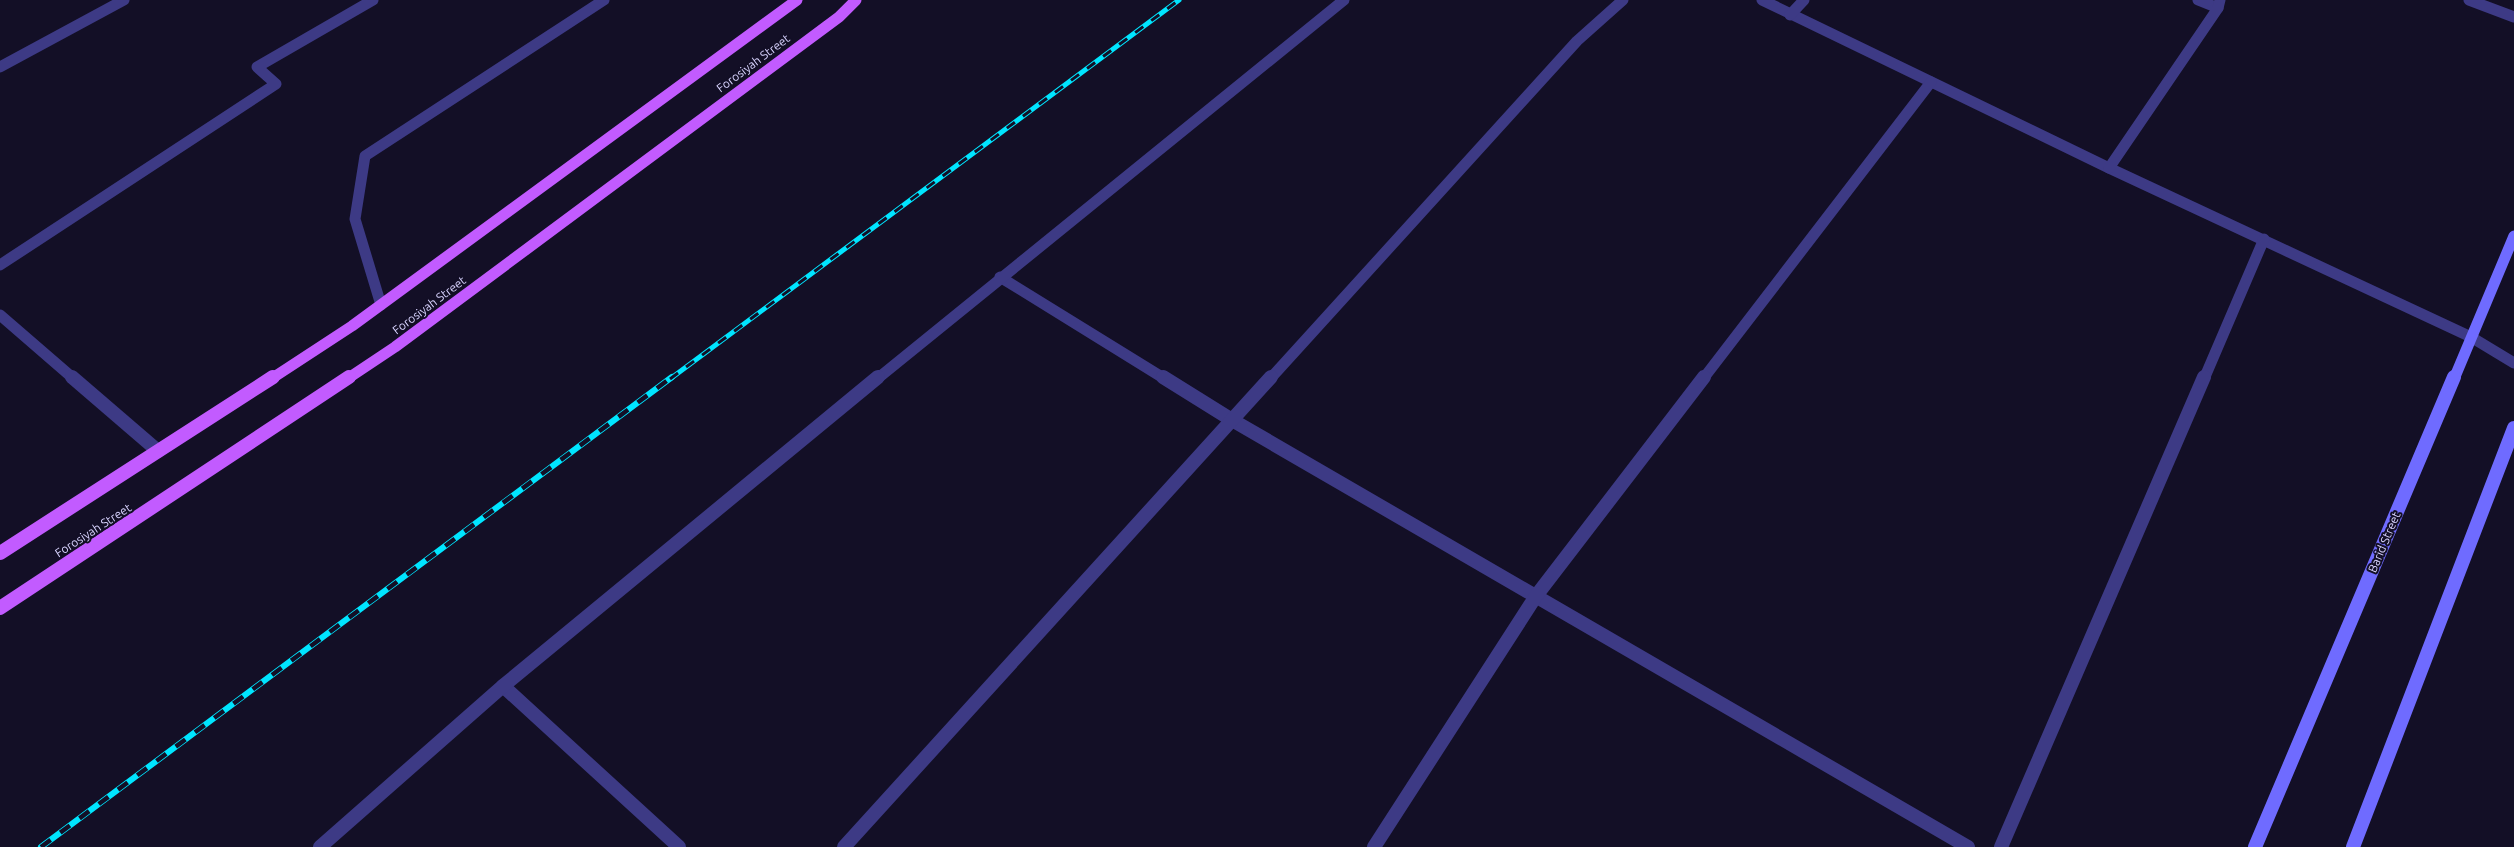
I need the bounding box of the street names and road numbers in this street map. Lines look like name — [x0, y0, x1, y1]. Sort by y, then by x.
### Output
street label: Forosiyah Street — [714, 31, 792, 95]
street label: Forosiyah Street — [390, 273, 468, 337]
street label: Forosiyah Street — [53, 500, 134, 559]
street label: Barid Street — [2365, 510, 2403, 574]

